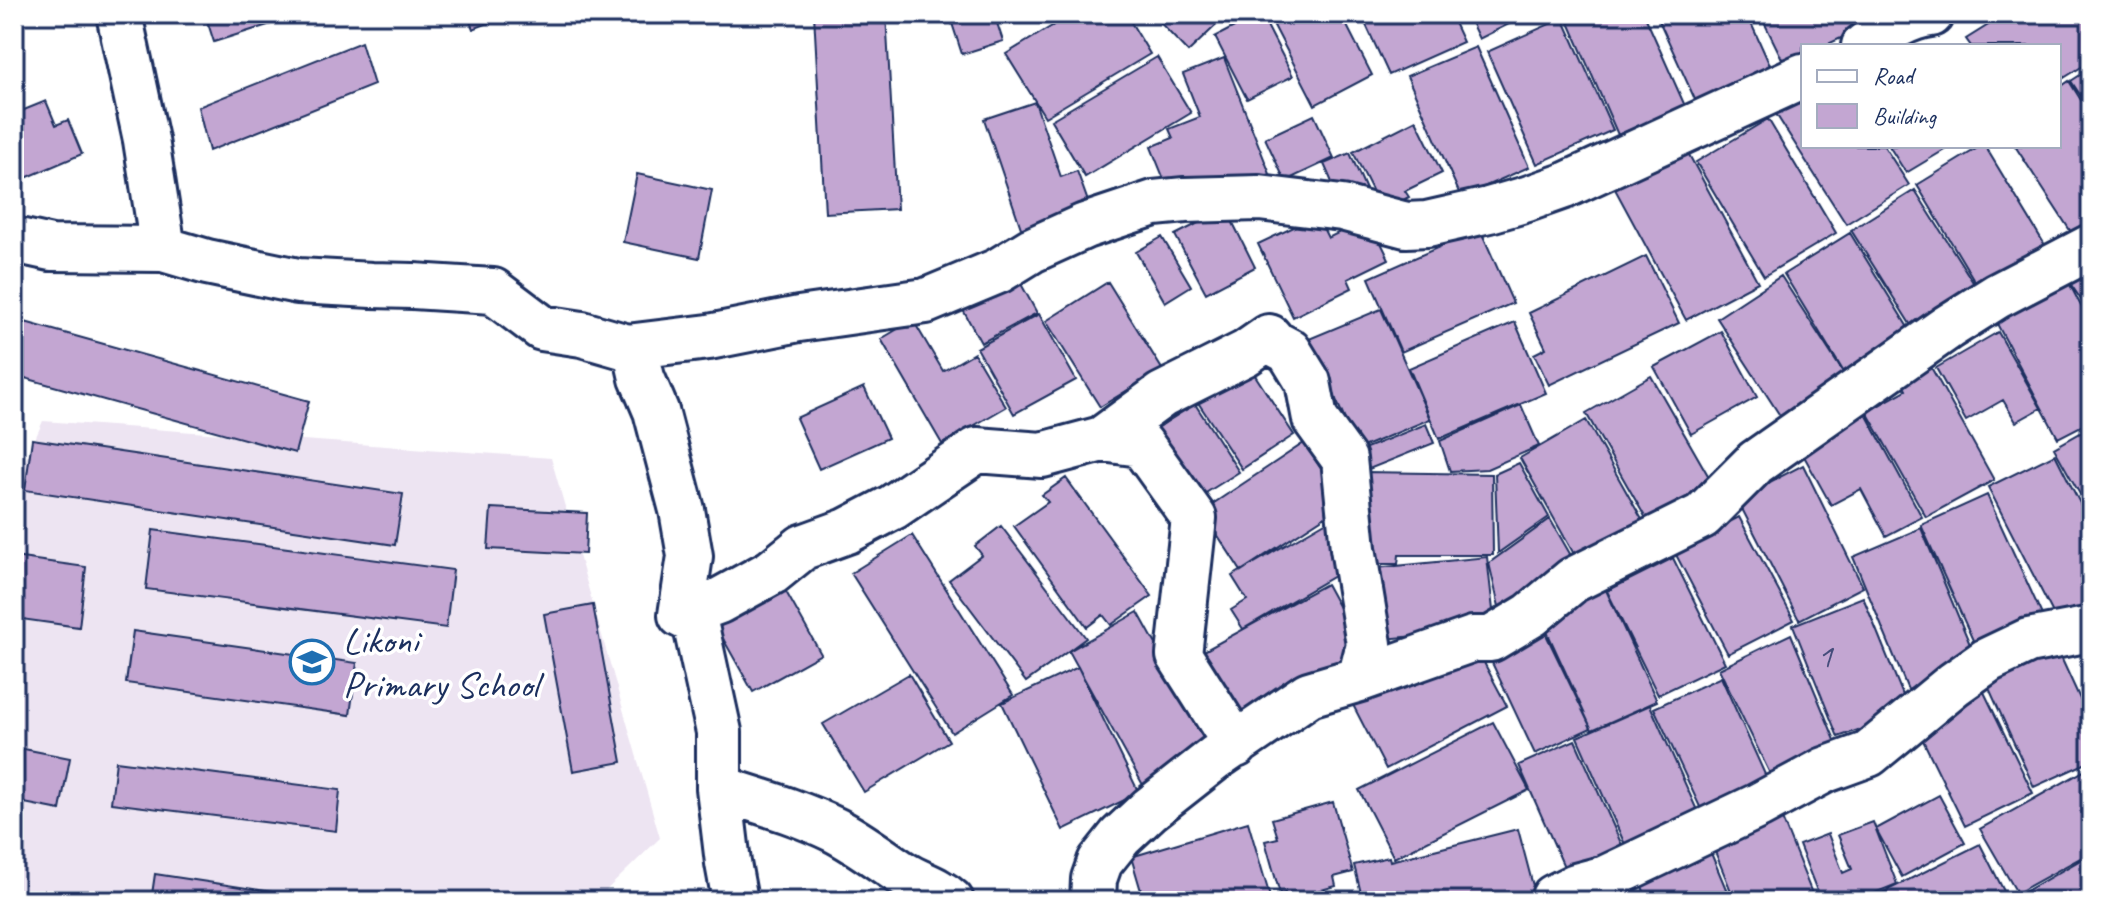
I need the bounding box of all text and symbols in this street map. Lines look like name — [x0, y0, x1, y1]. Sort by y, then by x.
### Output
legend — [1801, 44, 2061, 148]
text: Road — [1873, 61, 1917, 91]
text: Building — [1873, 101, 1938, 131]
place label: Likoni Primary School — [343, 617, 545, 708]
house number: 1 — [1817, 634, 1834, 677]
school or university icon: Likoni Primary School — [288, 638, 336, 686]

